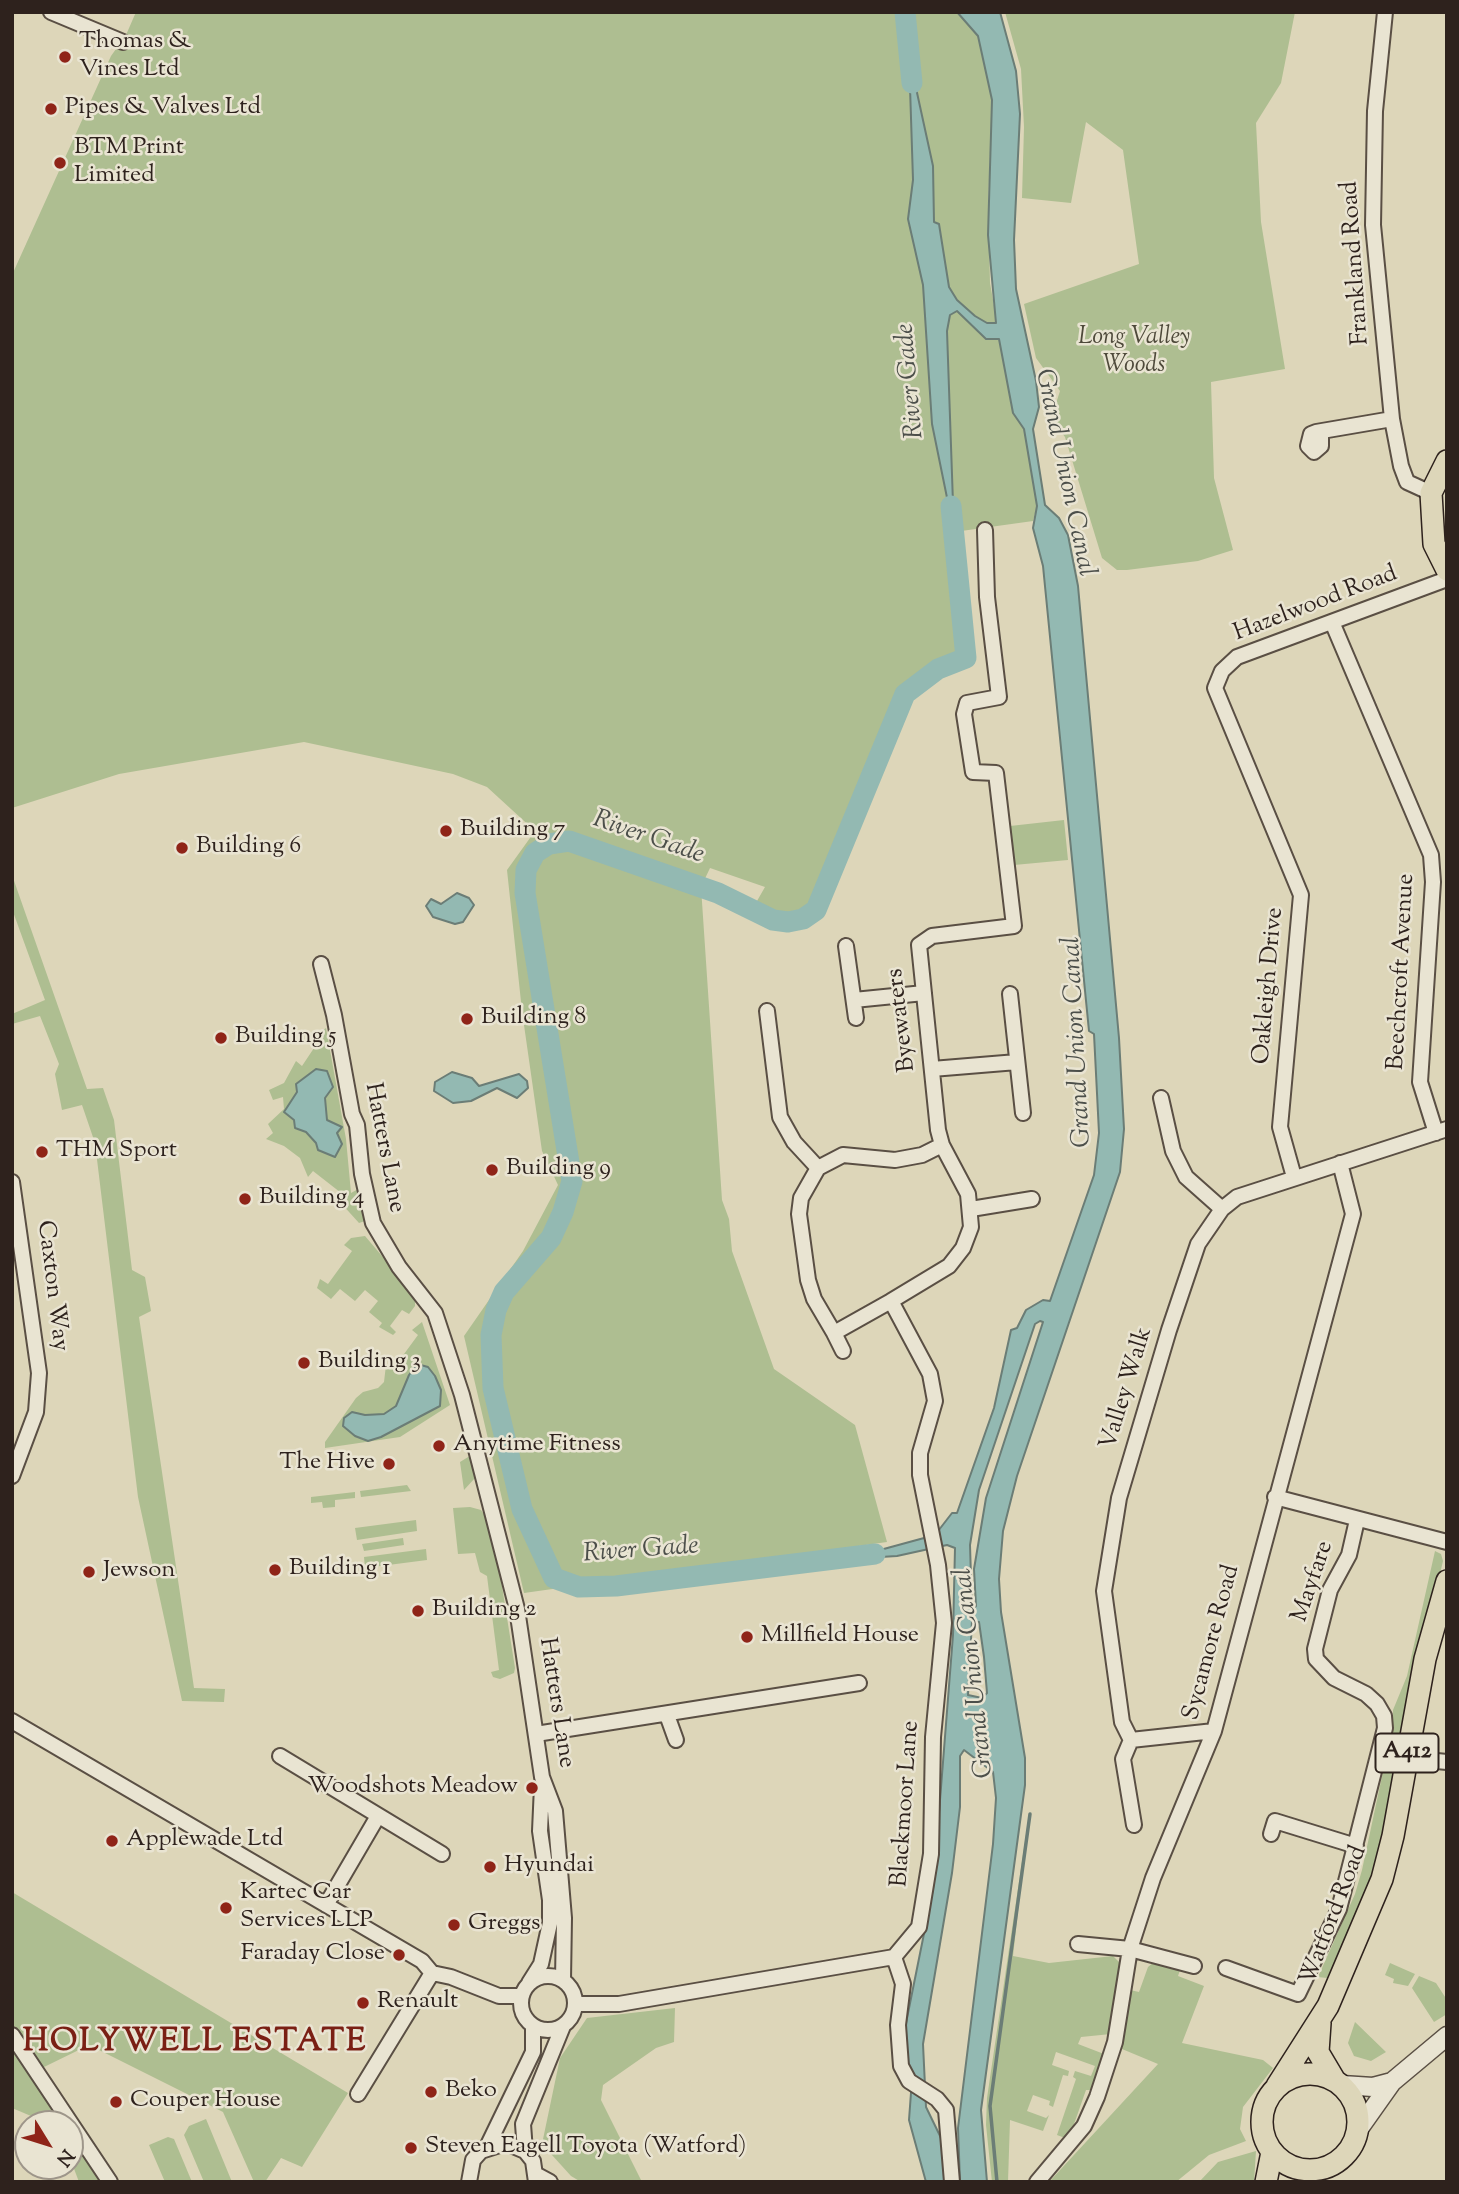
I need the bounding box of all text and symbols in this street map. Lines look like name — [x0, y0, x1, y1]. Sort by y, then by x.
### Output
place label: Thomas & Vines Ltd — [79, 29, 191, 85]
marker: Thomas & Vines Ltd — [57, 49, 73, 65]
place label: Pipes & Valves Ltd — [65, 95, 261, 123]
marker: Pipes & Valves Ltd — [43, 101, 59, 117]
place label: BTM Print Limited — [74, 135, 184, 191]
marker: BTM Print Limited — [52, 155, 68, 171]
street label: Frankland Road — [1337, 180, 1377, 346]
water label: River Gade — [891, 322, 933, 440]
park label: Long Valley Woods — [1078, 325, 1190, 381]
water label: Grand Union Canal — [1026, 366, 1100, 580]
street label: Hazelwood Road — [1230, 561, 1402, 649]
water label: River Gade — [588, 805, 708, 873]
place label: Building 7 — [460, 817, 565, 845]
marker: Building 7 — [438, 823, 454, 839]
place label: Building 6 — [196, 834, 301, 862]
marker: Building 6 — [174, 840, 190, 856]
street label: Beechcroft Avenue — [1383, 873, 1423, 1071]
street label: Oakleigh Drive — [1249, 906, 1291, 1066]
water label: Grand Union Canal — [1058, 936, 1100, 1148]
street label: Byewaters — [882, 967, 924, 1073]
place label: Building 8 — [481, 1005, 586, 1033]
marker: Building 8 — [459, 1011, 475, 1027]
place label: Building 5 — [235, 1024, 337, 1052]
marker: Building 5 — [213, 1030, 229, 1046]
street label: Hatters Lane — [356, 1081, 410, 1215]
place label: THM Sport — [56, 1138, 177, 1166]
marker: THM Sport — [34, 1144, 50, 1160]
place label: Building 9 — [506, 1156, 611, 1184]
marker: Building 9 — [484, 1162, 500, 1178]
place label: Building 4 — [259, 1185, 364, 1213]
marker: Building 4 — [237, 1191, 253, 1207]
street label: Caxton Way — [29, 1219, 73, 1353]
street label: Valley Walk — [1096, 1324, 1160, 1454]
place label: Building 3 — [318, 1349, 421, 1377]
marker: Building 3 — [296, 1355, 312, 1371]
place label: Anytime Fitness — [453, 1432, 621, 1460]
marker: Anytime Fitness — [431, 1438, 447, 1454]
place label: The Hive — [279, 1450, 375, 1478]
marker: The Hive — [381, 1456, 397, 1472]
water label: River Gade — [582, 1532, 700, 1572]
street label: Mayfare — [1287, 1538, 1341, 1626]
place label: Building 1 — [289, 1556, 391, 1584]
place label: Jewson — [103, 1558, 175, 1586]
marker: Building 1 — [267, 1562, 283, 1578]
street label: Sycamore Road — [1178, 1562, 1248, 1724]
marker: Jewson — [81, 1564, 97, 1580]
water label: Grand Union Canal — [949, 1566, 1003, 1780]
place label: Building 2 — [432, 1597, 537, 1625]
marker: Building 2 — [410, 1603, 426, 1619]
place label: Millfield House — [761, 1623, 919, 1651]
marker: Millfield House — [739, 1629, 755, 1645]
street label: Hatters Lane — [530, 1636, 580, 1770]
street label: Blackmoor Lane — [887, 1720, 927, 1888]
road number: A412 — [1376, 1734, 1438, 1772]
place label: Woodshots Meadow — [308, 1774, 518, 1802]
marker: Woodshots Meadow — [524, 1780, 540, 1796]
place label: Applewade Ltd — [126, 1827, 283, 1855]
marker: Applewade Ltd — [104, 1833, 120, 1849]
street label: Watford Road — [1295, 1842, 1375, 1990]
place label: Hyundai — [504, 1853, 594, 1881]
marker: Hyundai — [482, 1859, 498, 1875]
place label: Kartec Car Services LLP — [240, 1880, 373, 1936]
marker: Kartec Car Services LLP — [218, 1900, 234, 1916]
place label: Greggs — [468, 1911, 541, 1939]
marker: Greggs — [446, 1917, 462, 1933]
place label: Faraday Close — [241, 1941, 385, 1969]
marker: Faraday Close — [391, 1947, 407, 1963]
place label: Renault — [377, 1989, 458, 2017]
marker: Renault — [355, 1995, 371, 2011]
district label: HOLYWELL ESTATE — [25, 2026, 365, 2064]
place label: Beko — [445, 2078, 497, 2106]
marker: Beko — [423, 2084, 439, 2100]
place label: Couper House — [130, 2088, 281, 2116]
marker: Couper House — [108, 2094, 124, 2110]
north arrow — [14, 2110, 84, 2180]
place label: Steven Eagell Toyota (Watford) — [425, 2134, 746, 2162]
marker: Steven Eagell Toyota (Watford) — [403, 2140, 419, 2156]
text: N — [49, 2143, 80, 2171]

